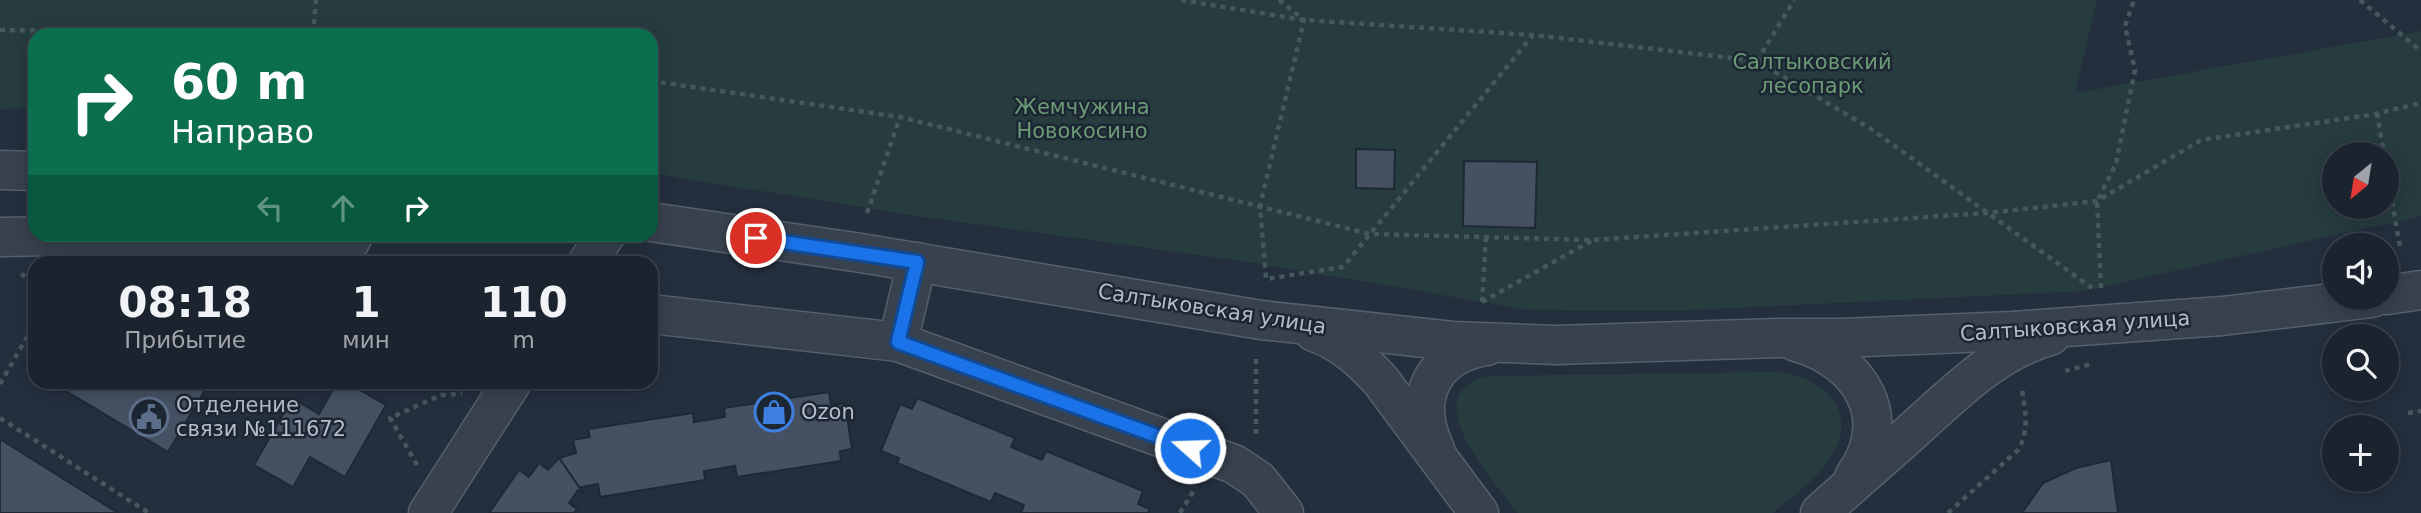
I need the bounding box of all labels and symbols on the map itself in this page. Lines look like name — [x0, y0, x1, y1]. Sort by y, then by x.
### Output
park label: Салтыковский лесопарк — [1732, 50, 1892, 98]
park label: Жемчужина Новокосино — [1014, 95, 1150, 143]
north arrow — [2322, 142, 2399, 219]
pin — [726, 208, 786, 268]
street label: Салтыковская улица — [1096, 279, 1328, 339]
street label: Салтыковская улица — [1959, 306, 2191, 346]
shop icon: Ozon — [753, 391, 795, 433]
place label: Отделение связи №111672 — [176, 393, 346, 441]
public building icon: Отделение связи №111672 — [128, 396, 170, 438]
place label: Ozon — [801, 400, 855, 424]
position arrow — [1153, 411, 1227, 485]

